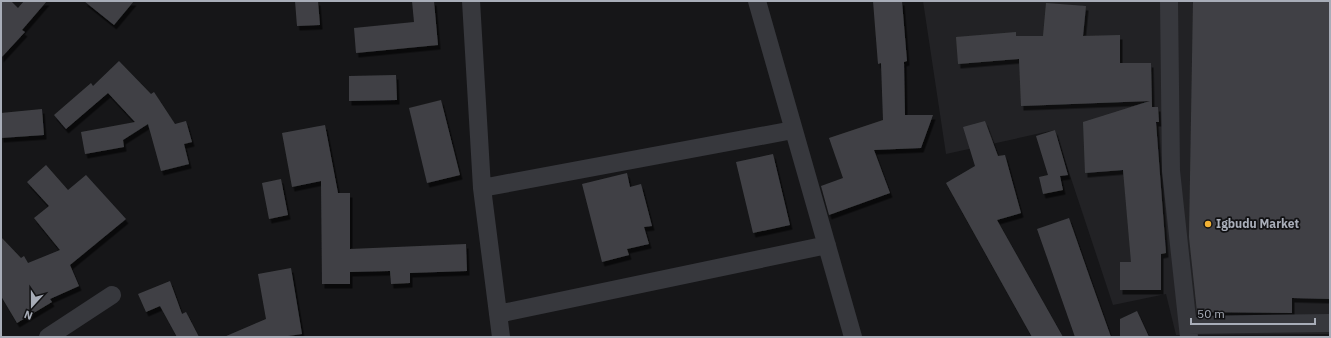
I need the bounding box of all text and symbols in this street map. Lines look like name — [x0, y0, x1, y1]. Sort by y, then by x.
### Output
place label: Igbudu Market — [1216, 216, 1299, 231]
marker: Igbudu Market — [1203, 219, 1213, 229]
north arrow — [12, 286, 52, 326]
scale bar — [1191, 300, 1315, 326]
text: 50 m — [1197, 306, 1225, 321]
text: N — [22, 307, 35, 323]

